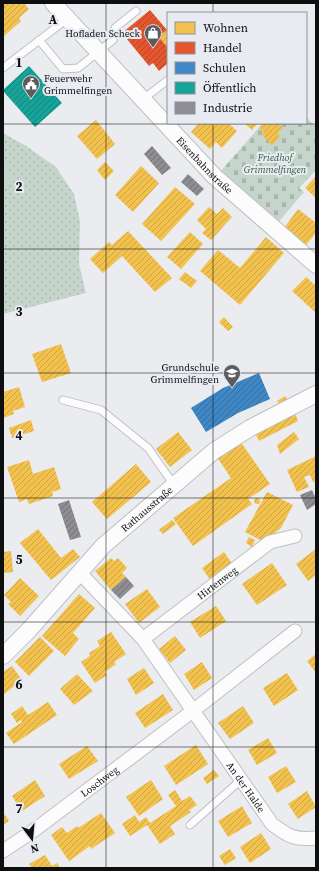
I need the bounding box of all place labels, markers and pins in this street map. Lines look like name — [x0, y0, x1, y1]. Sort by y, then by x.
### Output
shop icon: Hofladen Scheck — [143, 23, 163, 48]
place label: Hofladen Scheck — [65, 27, 141, 40]
place label: Feuerwehr Grimmelfingen — [44, 72, 112, 97]
public building icon: Feuerwehr Grimmelfingen — [21, 74, 41, 99]
place label: Grundschule Grimmelfingen — [151, 361, 219, 386]
school or university icon: Grundschule Grimmelfingen — [222, 363, 242, 388]

